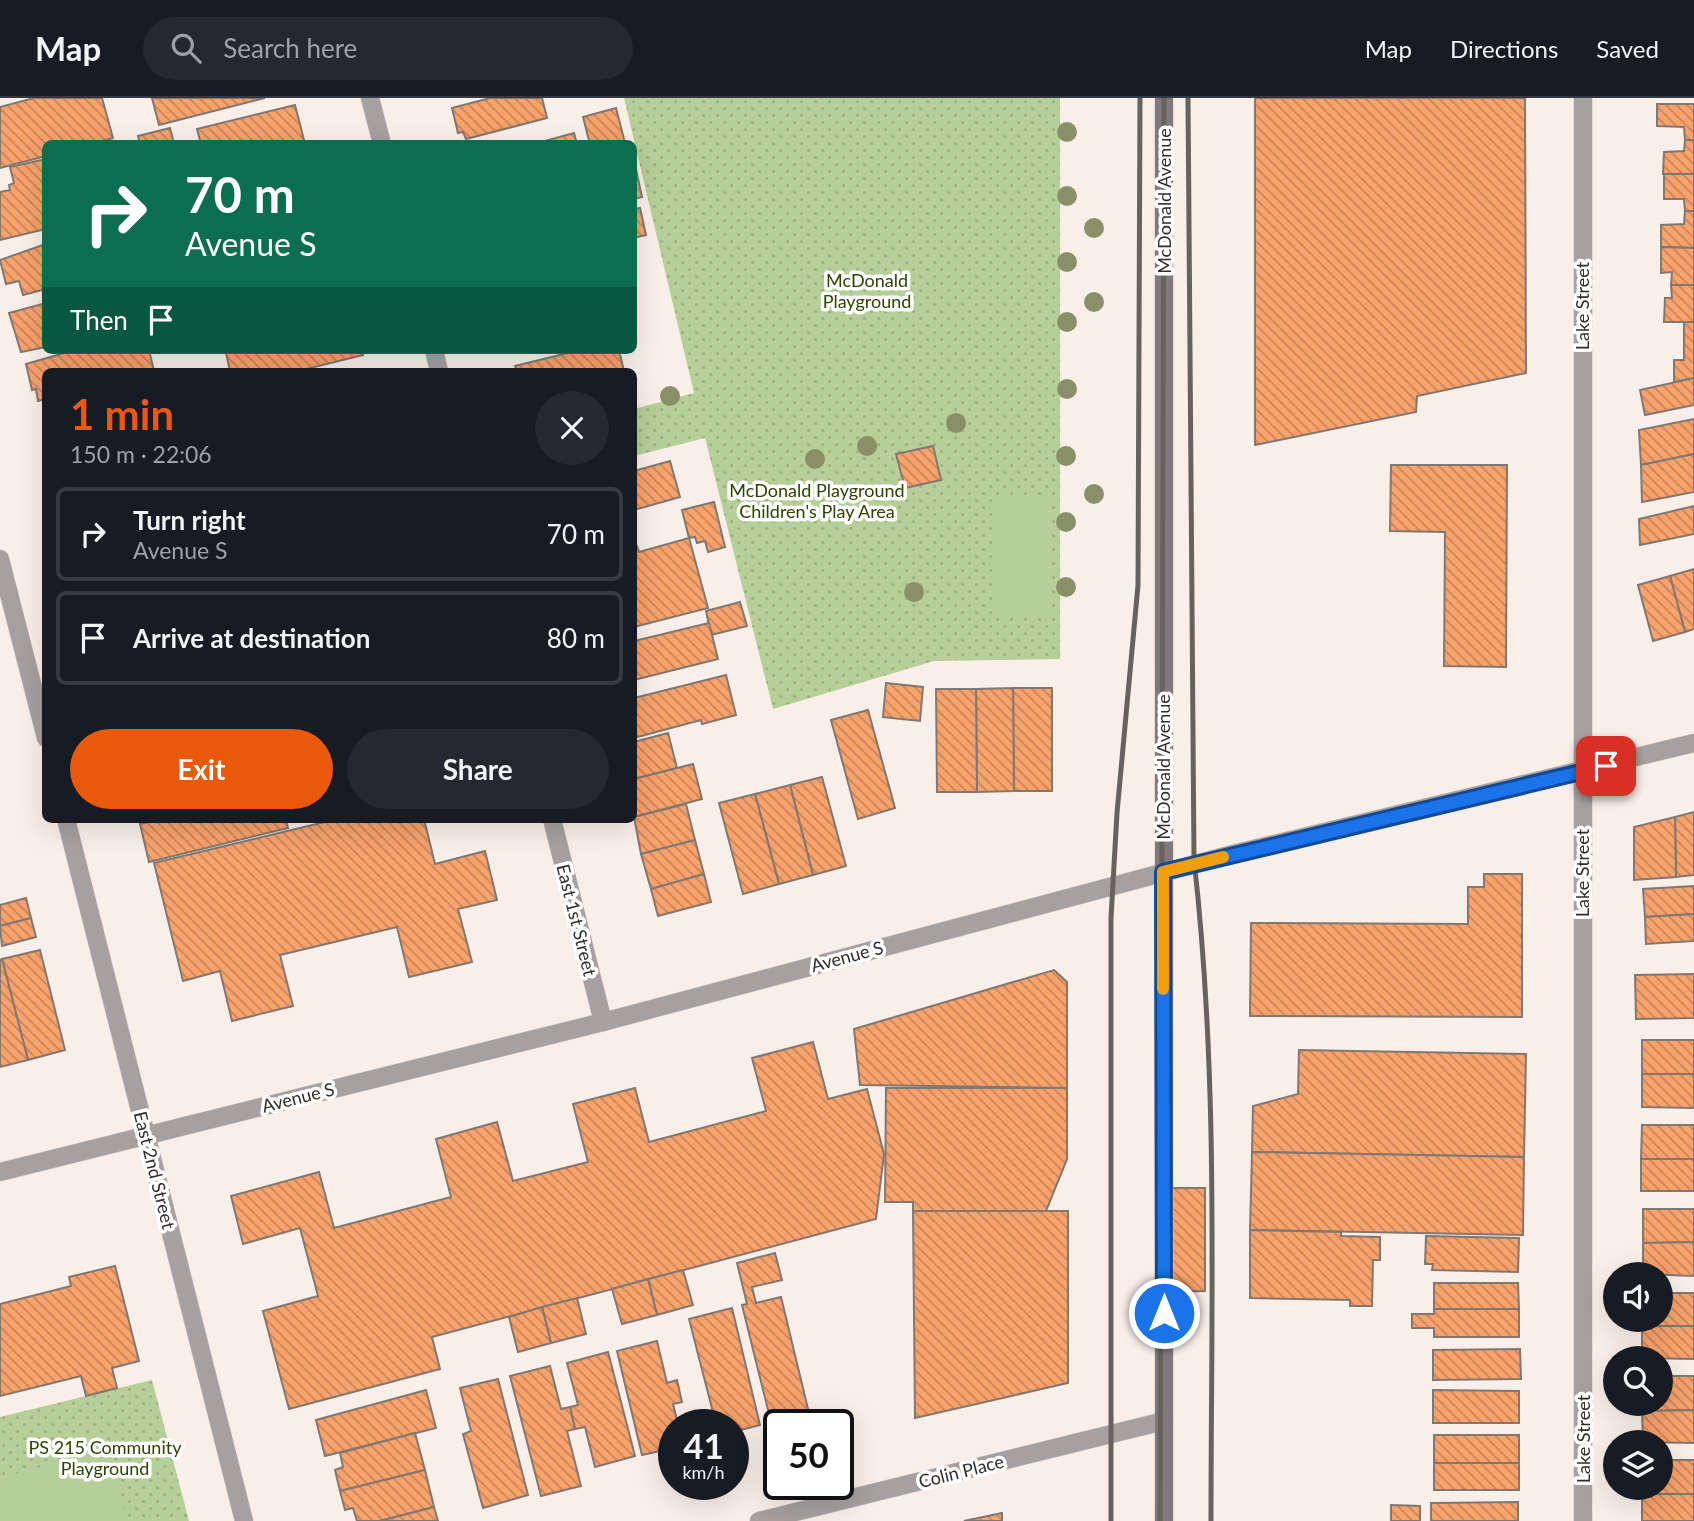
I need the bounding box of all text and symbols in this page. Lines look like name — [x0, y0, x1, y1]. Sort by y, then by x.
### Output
search box — [143, 17, 633, 80]
text: Map — [35, 28, 101, 68]
icon: search — [167, 29, 205, 67]
text: Search here — [223, 32, 357, 64]
text: Map — [1365, 34, 1412, 63]
text: Directions — [1450, 34, 1558, 63]
text: Saved — [1596, 34, 1659, 63]
street label: McDonald Avenue — [1153, 128, 1175, 274]
text: 70 m — [185, 165, 295, 223]
icon: right — [70, 168, 161, 259]
text: Avenue S — [185, 224, 317, 263]
street label: Lake Street — [1571, 261, 1593, 350]
park label: McDonald Playground — [823, 269, 911, 312]
icon: arrive — [142, 301, 180, 339]
text: Then — [70, 304, 128, 336]
text: 1 min — [70, 389, 174, 439]
button: close — [535, 391, 609, 465]
text: 150 m · 22:06 — [70, 440, 212, 468]
park label: McDonald Playground Children's Play Area — [729, 479, 905, 522]
text: Turn right — [133, 504, 246, 536]
icon: right — [74, 515, 112, 553]
text: 70 m — [547, 518, 605, 550]
text: Avenue S — [133, 536, 228, 564]
icon: arrive — [74, 619, 112, 657]
text: Arrive at destination — [133, 622, 370, 654]
text: 80 m — [547, 622, 605, 654]
street label: McDonald Avenue — [1152, 694, 1174, 840]
button: Exit — [70, 729, 333, 809]
button: Share — [347, 729, 609, 809]
pin — [1576, 736, 1636, 796]
icon: arrive — [1587, 747, 1625, 785]
street label: Lake Street — [1571, 828, 1593, 917]
street label: East 1st Street — [552, 862, 602, 979]
street label: Avenue S — [808, 936, 886, 976]
street label: Avenue S — [259, 1077, 337, 1117]
street label: East 2nd Street — [130, 1109, 180, 1232]
map controls — [1603, 1262, 1673, 1500]
button: sound — [1603, 1262, 1673, 1332]
position arrow — [1127, 1276, 1201, 1350]
button: search — [1603, 1346, 1673, 1416]
street label: Lake Street — [1572, 1394, 1594, 1483]
speed limit sign: 50 — [763, 1409, 854, 1500]
text: 41 — [683, 1424, 724, 1466]
button: layers — [1603, 1430, 1673, 1500]
park label: PS 215 Community Playground — [29, 1436, 182, 1479]
street label: Colin Place — [916, 1450, 1006, 1492]
text: km/h — [682, 1461, 725, 1483]

